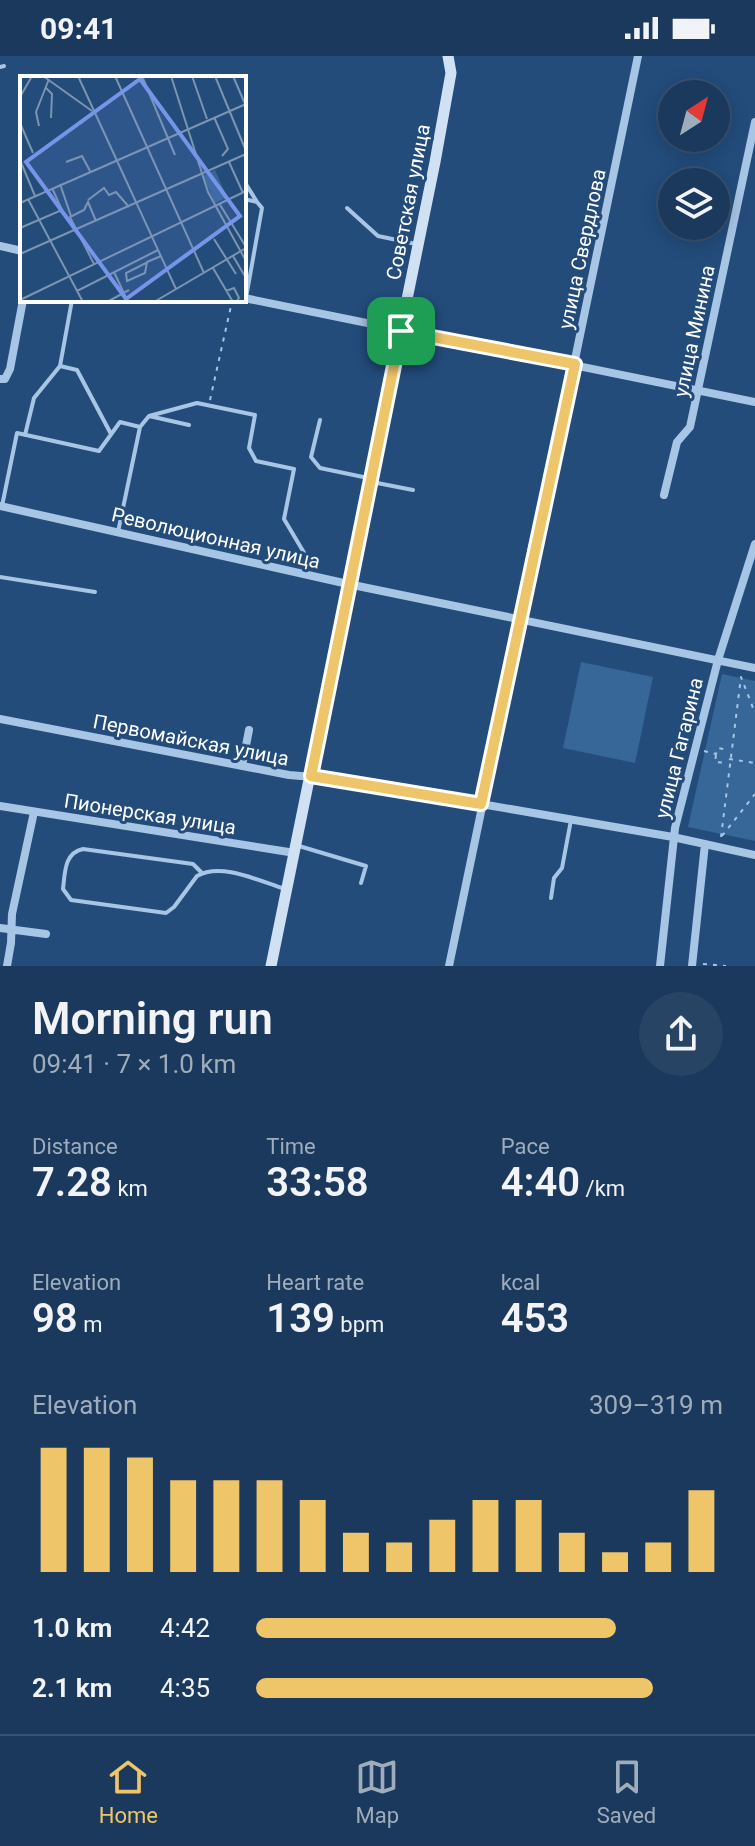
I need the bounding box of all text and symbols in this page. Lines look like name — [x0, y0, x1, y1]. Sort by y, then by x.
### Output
text: 09:41 — [40, 11, 117, 46]
inset map — [20, 76, 246, 302]
north arrow — [658, 80, 730, 152]
map controls — [658, 80, 730, 240]
street label: Советская улица — [381, 122, 435, 282]
street label: улица Свердлова — [553, 167, 611, 331]
button: layers — [658, 168, 730, 240]
street label: улица Минина — [668, 263, 720, 399]
pin — [367, 297, 435, 365]
icon: arrive — [379, 309, 423, 353]
street label: Революционная улица — [109, 502, 323, 574]
street label: улица Гагарина — [650, 675, 708, 821]
street label: Первомайская улица — [91, 709, 291, 771]
street label: Пионерская улица — [62, 789, 238, 839]
button: share — [639, 992, 723, 1076]
text: Morning run — [32, 993, 273, 1045]
text: 09:41 · 7 × 1.0 km — [32, 1049, 236, 1079]
text: Distance — [32, 1134, 118, 1159]
text: Time — [266, 1134, 316, 1159]
text: Pace — [501, 1134, 550, 1159]
text: 7.28 — [32, 1159, 112, 1206]
text: 33:58 — [266, 1159, 369, 1206]
text: 4:40 — [501, 1159, 580, 1206]
text: km — [112, 1176, 148, 1201]
text: /km — [580, 1176, 625, 1201]
text: Elevation — [32, 1270, 121, 1295]
text: Heart rate — [266, 1270, 364, 1295]
text: kcal — [501, 1270, 540, 1295]
text: 98 — [32, 1295, 78, 1342]
text: 139 — [266, 1295, 335, 1342]
text: 453 — [501, 1295, 569, 1342]
text: m — [78, 1312, 102, 1337]
text: bpm — [335, 1312, 384, 1337]
text: Elevation — [32, 1390, 137, 1420]
text: 309–319 m — [589, 1390, 723, 1420]
text: 1.0 km — [32, 1613, 112, 1643]
text: 4:42 — [160, 1613, 210, 1643]
text: 2.1 km — [32, 1673, 112, 1703]
text: 4:35 — [160, 1673, 210, 1703]
tab: Home — [99, 1755, 158, 1828]
tab: Map — [355, 1755, 399, 1828]
tab: Saved — [597, 1755, 656, 1828]

